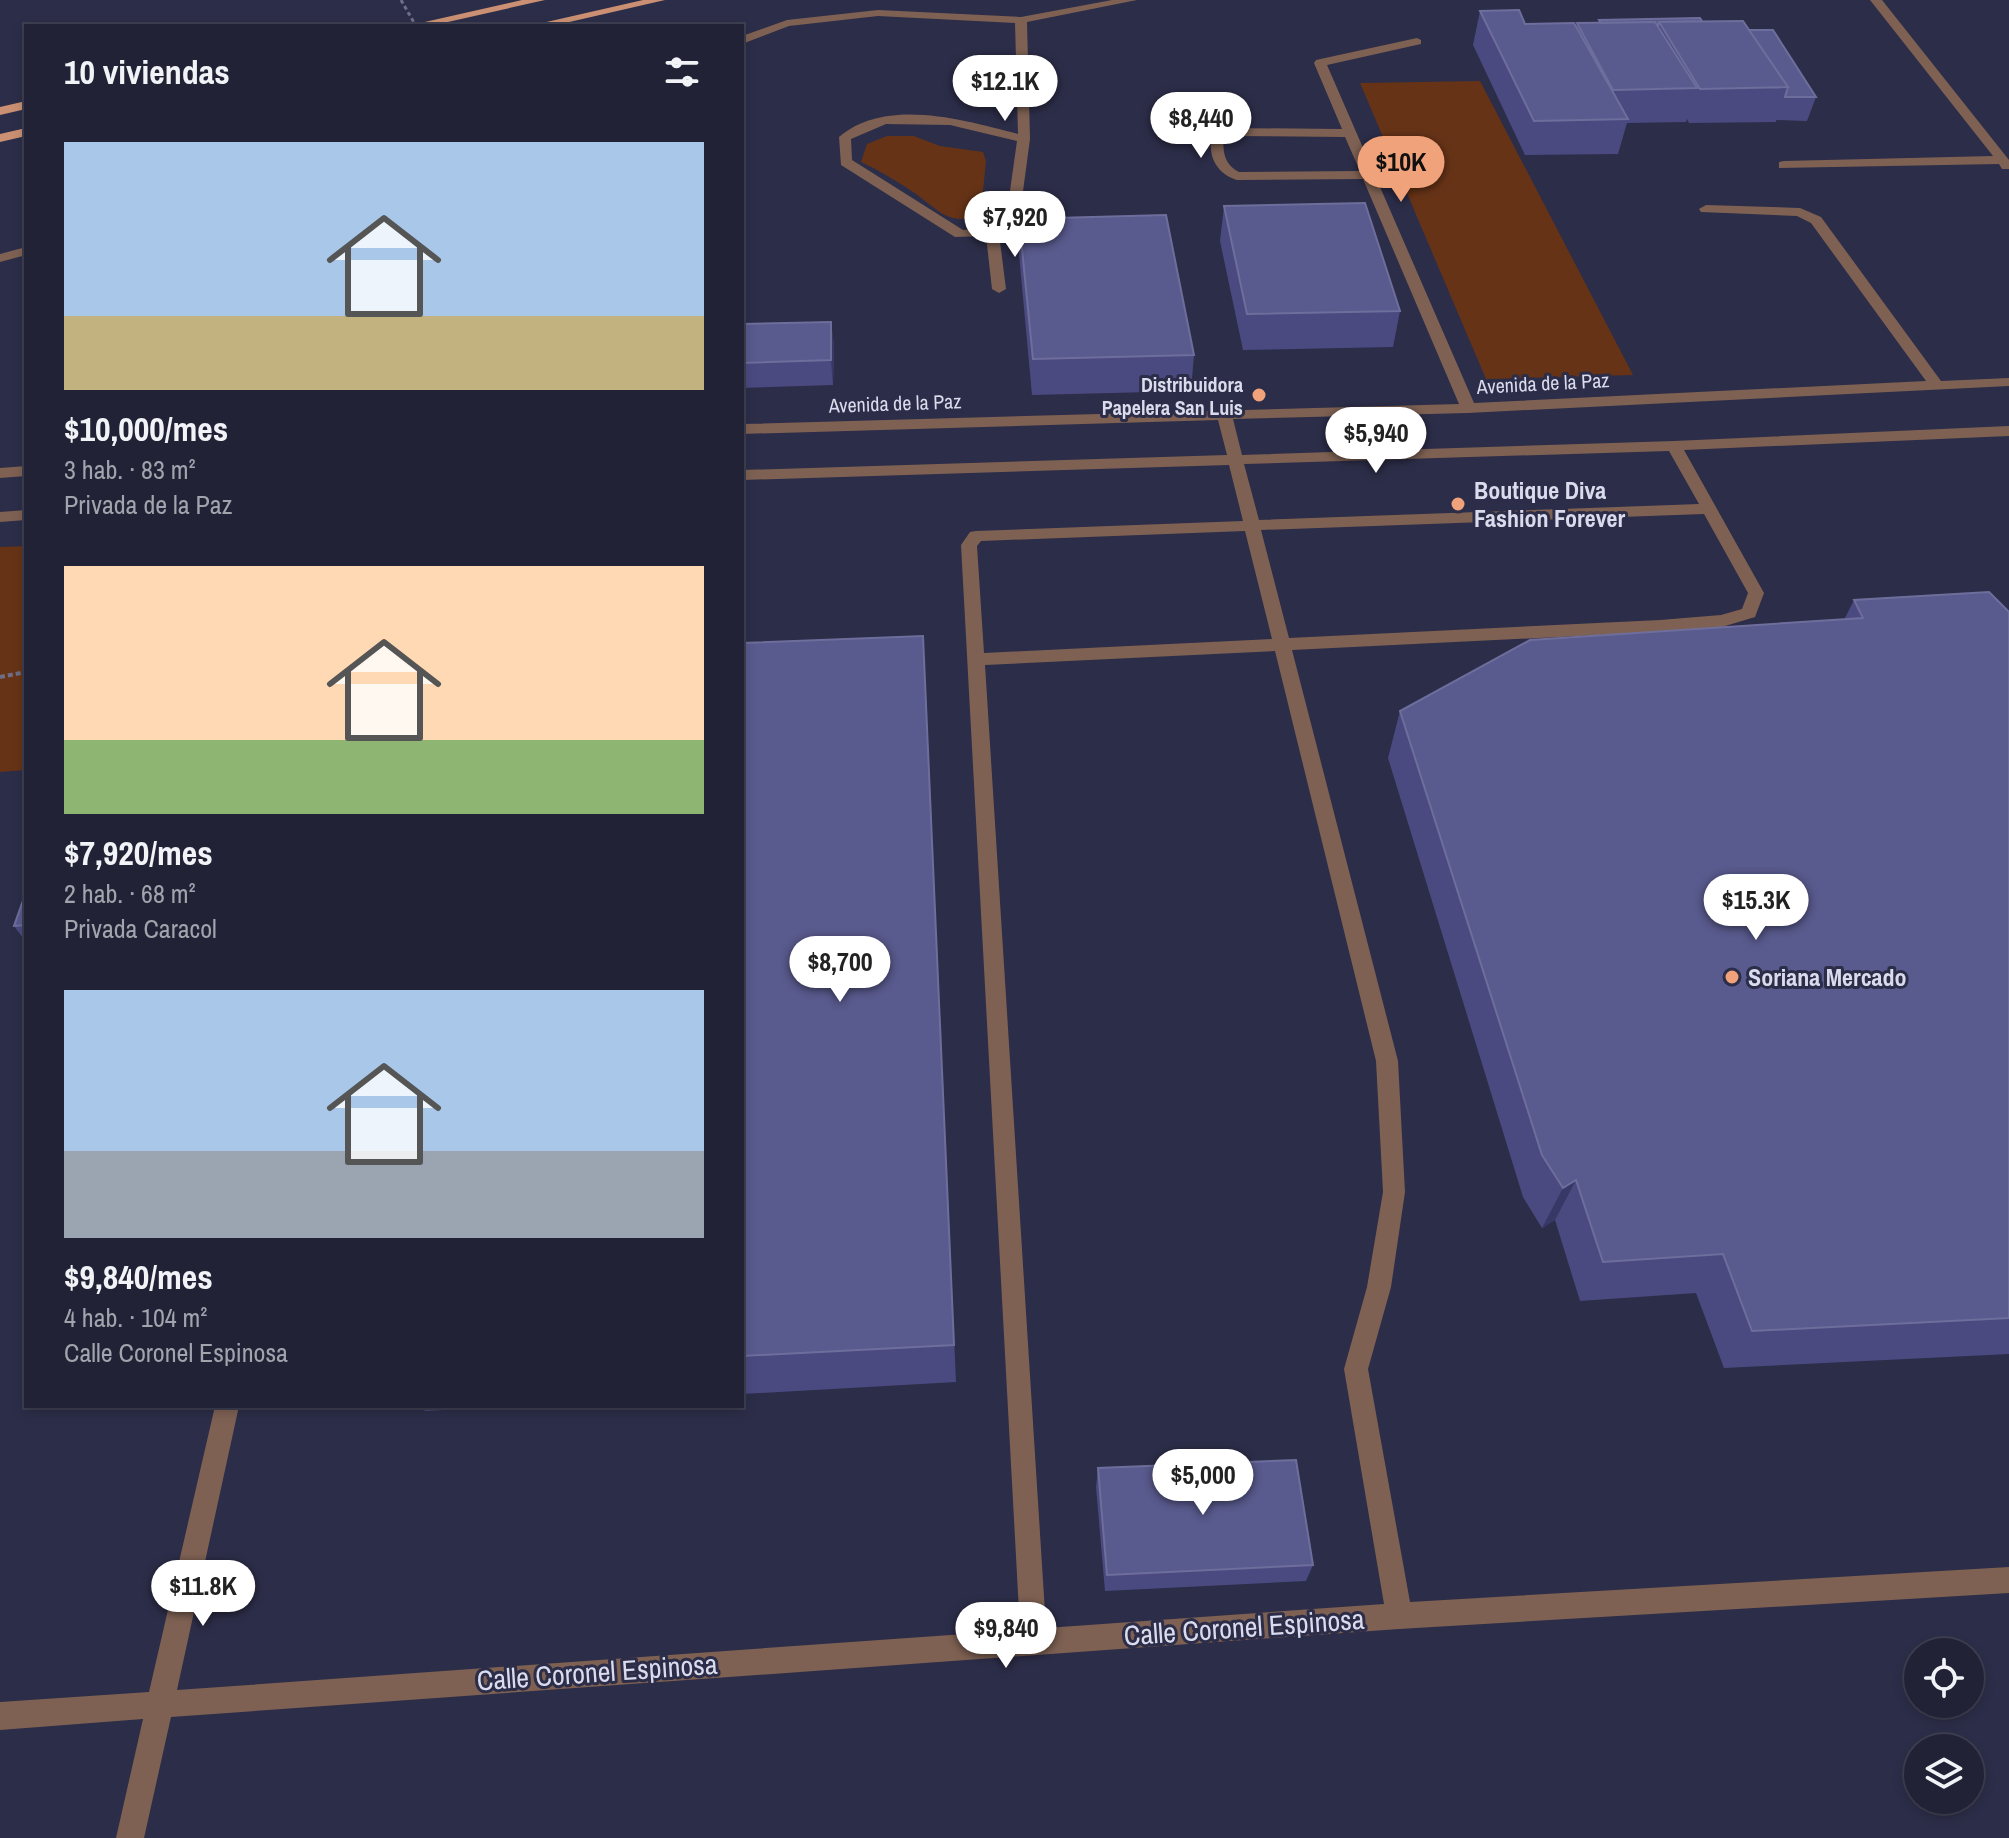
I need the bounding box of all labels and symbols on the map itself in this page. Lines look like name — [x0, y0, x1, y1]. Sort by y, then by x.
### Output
pin: $12.1K — [940, 55, 1070, 123]
pin: $8,440 — [1136, 92, 1266, 160]
pin: $10K — [1354, 136, 1448, 204]
pin: $7,920 — [950, 191, 1080, 259]
street label: Avenida de la Paz — [1475, 366, 1610, 400]
place label: Distribuidora Papelera San Luis — [1102, 371, 1243, 421]
marker: Distribuidora Papelera San Luis — [1250, 386, 1268, 404]
street label: Avenida de la Paz — [827, 387, 962, 419]
pin: $5,940 — [1311, 407, 1441, 475]
place label: Boutique Diva Fashion Forever — [1474, 474, 1626, 534]
marker: Boutique Diva Fashion Forever — [1449, 495, 1467, 513]
pin: $15.3K — [1691, 874, 1821, 942]
pin: $8,700 — [775, 936, 905, 1004]
place label: Soriana Mercado — [1748, 961, 1907, 993]
marker: Soriana Mercado — [1723, 968, 1741, 986]
pin: $5,000 — [1138, 1449, 1268, 1517]
pin: $11.8K — [138, 1560, 268, 1628]
street label: Calle Coronel Espinosa — [1122, 1600, 1366, 1654]
pin: $9,840 — [941, 1602, 1071, 1670]
street label: Calle Coronel Espinosa — [475, 1645, 719, 1699]

